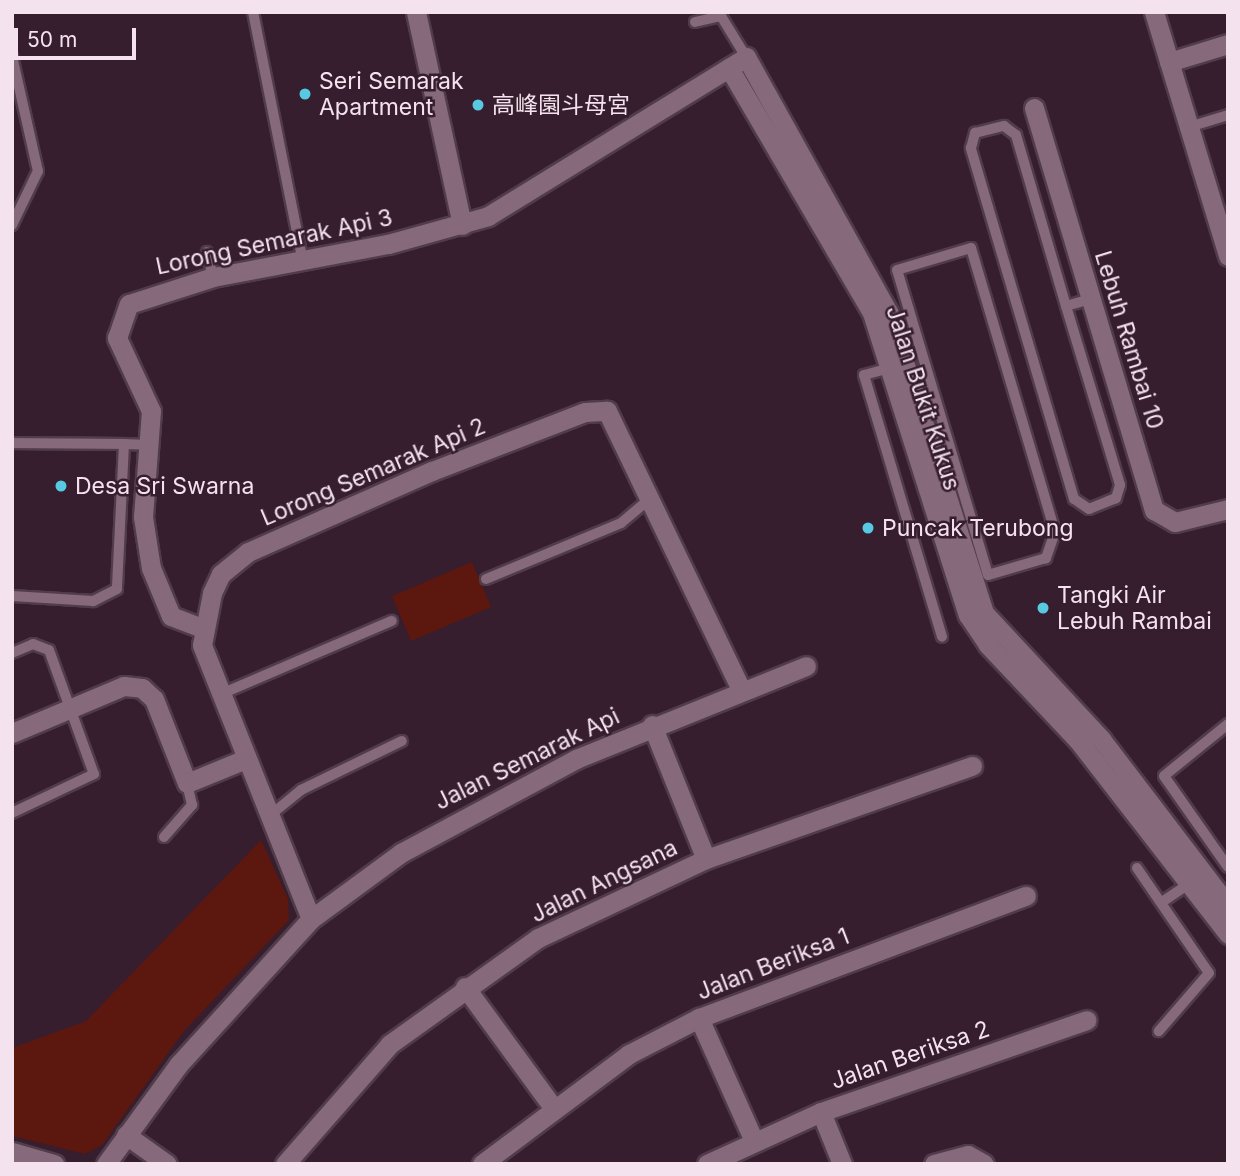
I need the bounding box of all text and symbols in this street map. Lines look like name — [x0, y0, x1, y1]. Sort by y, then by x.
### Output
scale bar — [18, 14, 140, 58]
text: 50 m — [27, 27, 77, 52]
place label: Seri Semarak Apartment — [319, 67, 464, 121]
marker: Seri Semarak Apartment — [297, 86, 313, 102]
place label: 高峰園斗母宮 — [492, 91, 630, 119]
marker: 高峰園斗母宮 — [470, 97, 486, 113]
street label: Lorong Semarak Api 3 — [153, 203, 395, 281]
street label: Lebuh Rambai 10 — [1089, 247, 1169, 433]
street label: Jalan Bukit Kukus — [880, 302, 966, 494]
street label: Lorong Semarak Api 2 — [257, 412, 489, 532]
place label: Desa Sri Swarna — [75, 472, 254, 500]
marker: Desa Sri Swarna — [53, 478, 69, 494]
place label: Puncak Terubong — [882, 514, 1074, 542]
marker: Puncak Terubong — [860, 520, 876, 536]
place label: Tangki Air Lebuh Rambai — [1057, 581, 1212, 635]
marker: Tangki Air Lebuh Rambai — [1035, 600, 1051, 616]
street label: Jalan Semarak Api — [430, 702, 624, 816]
street label: Jalan Angsana — [526, 834, 682, 928]
street label: Jalan Beriksa 1 — [693, 922, 853, 1006]
street label: Jalan Beriksa 2 — [827, 1015, 993, 1095]

